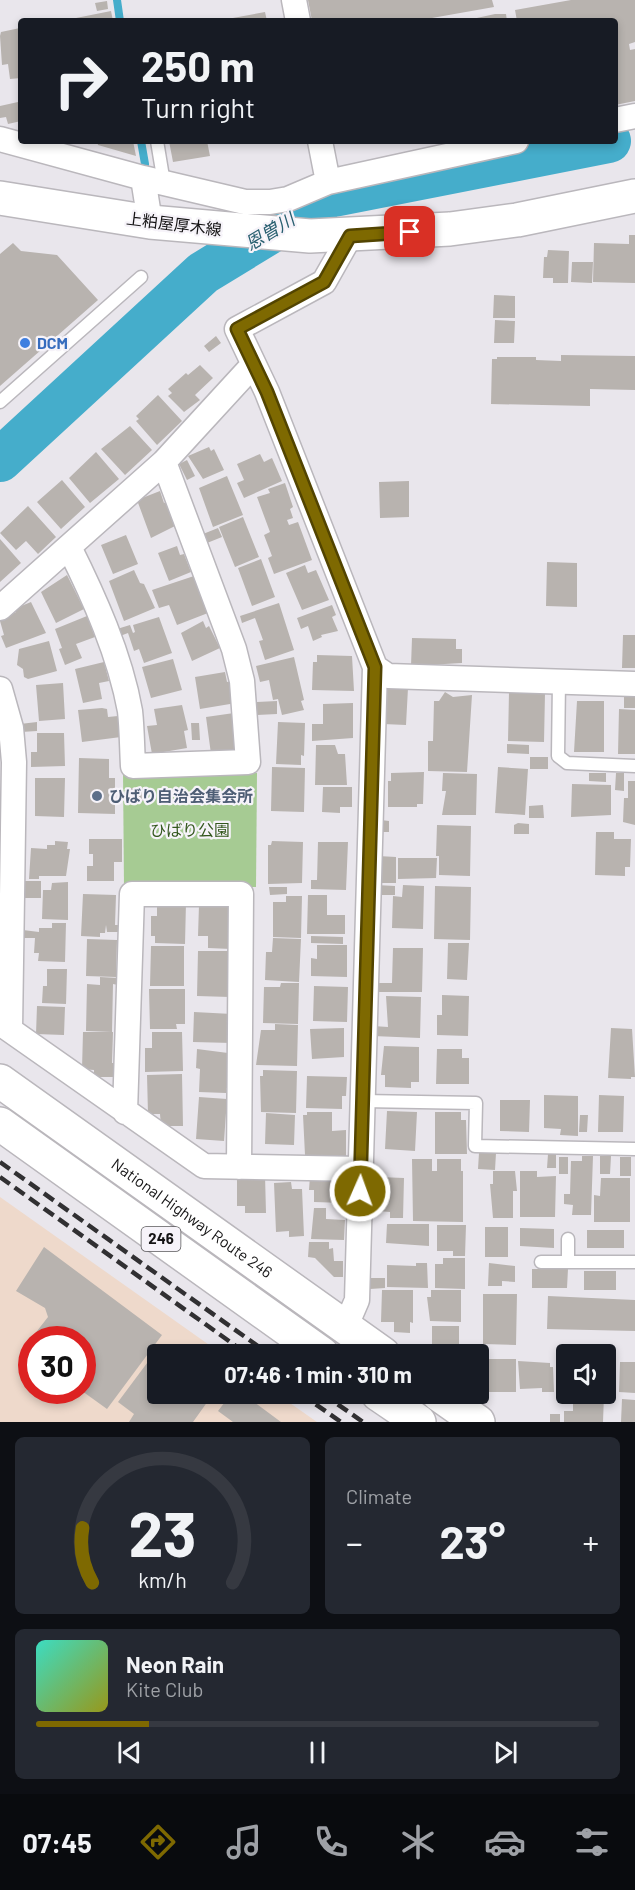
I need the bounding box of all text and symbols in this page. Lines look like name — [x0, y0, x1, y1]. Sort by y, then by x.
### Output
text: 250 m — [141, 40, 255, 90]
icon: right — [42, 42, 120, 120]
text: Turn right — [141, 91, 255, 123]
pin — [384, 206, 435, 257]
water label: 恩曽川 — [241, 207, 300, 254]
street label: 上粕屋厚木線 — [125, 208, 223, 239]
icon: arrive — [393, 215, 426, 248]
place label: DCM — [37, 333, 68, 352]
marker: DCM — [18, 336, 32, 350]
place label: ひばり自治会集会所 — [109, 786, 253, 805]
marker: ひばり自治会集会所 — [90, 789, 104, 803]
park label: ひばり公園 — [150, 820, 230, 839]
street label: National Highway Route 246 — [107, 1154, 275, 1282]
position arrow — [328, 1159, 392, 1223]
road number: 246 — [142, 1227, 180, 1251]
speed limit sign: 30 — [18, 1326, 96, 1404]
map controls — [556, 1344, 616, 1404]
button: sound — [556, 1344, 616, 1404]
text: 07:46 · 1 min · 310 m — [224, 1361, 412, 1387]
text: Climate — [346, 1484, 412, 1508]
text: 23 — [129, 1495, 196, 1569]
text: 23° — [440, 1514, 505, 1568]
text: − — [346, 1522, 363, 1562]
text: + — [582, 1522, 599, 1562]
text: km/h — [138, 1567, 187, 1592]
text: Neon Rain — [126, 1651, 224, 1677]
text: Kite Club — [126, 1677, 203, 1701]
icon: previous — [113, 1736, 146, 1769]
icon: pause — [301, 1736, 334, 1769]
icon: next — [489, 1736, 522, 1769]
icon: directions — [137, 1821, 179, 1863]
icon: music — [223, 1821, 265, 1863]
icon: phone — [310, 1821, 352, 1863]
icon: climate — [397, 1821, 439, 1863]
icon: car — [484, 1821, 526, 1863]
icon: filters — [571, 1821, 613, 1863]
text: 07:45 — [22, 1826, 92, 1858]

